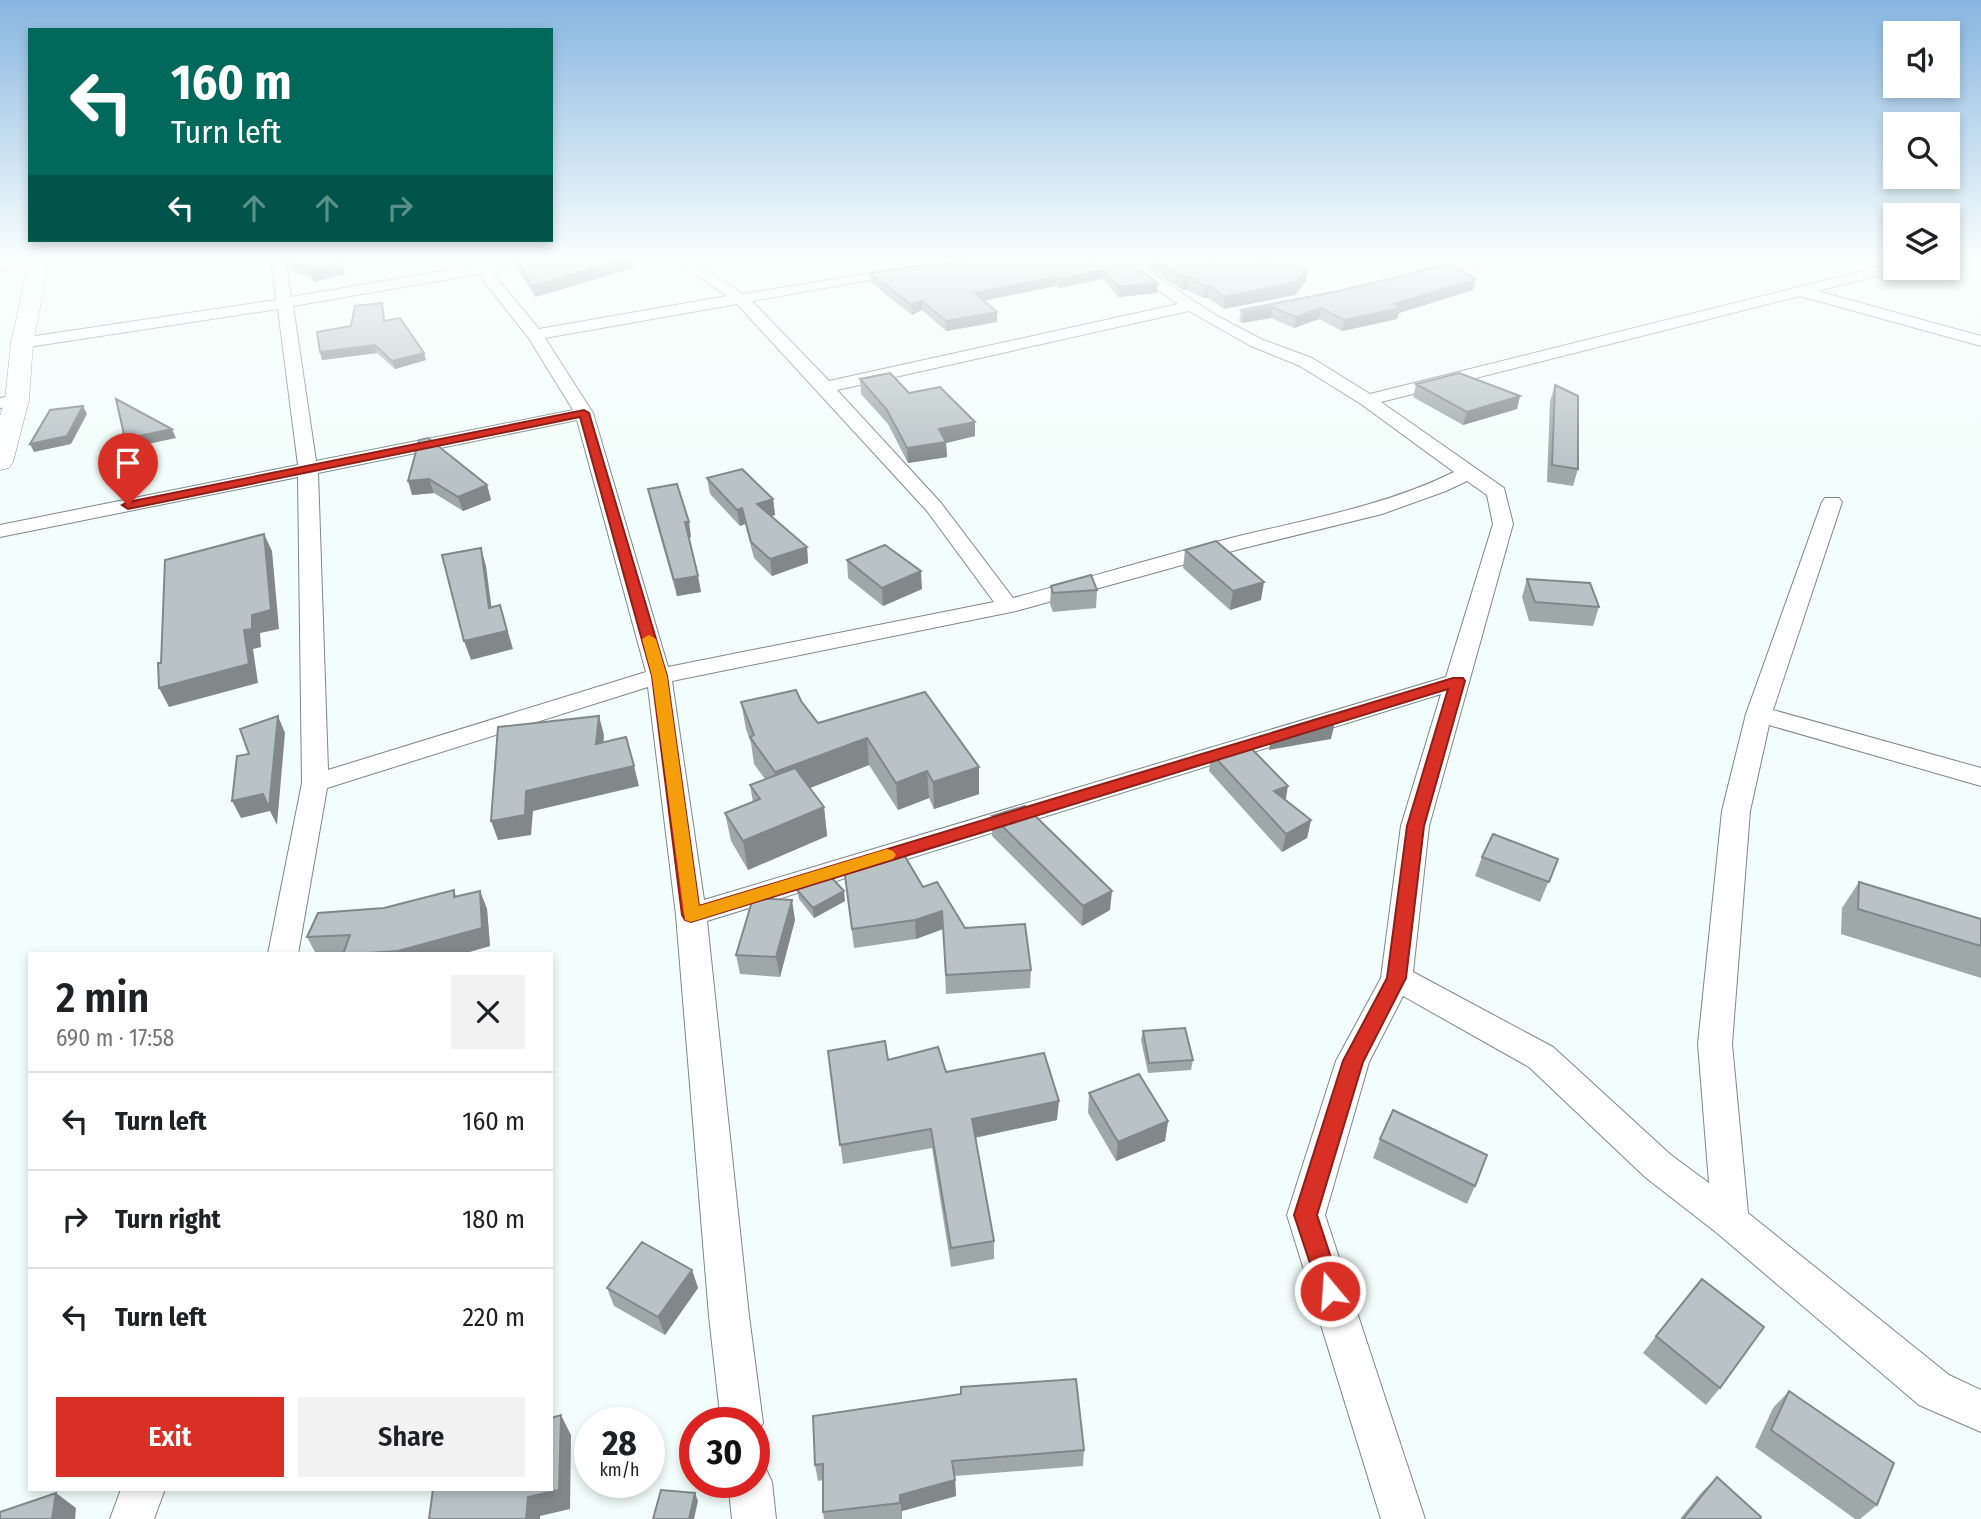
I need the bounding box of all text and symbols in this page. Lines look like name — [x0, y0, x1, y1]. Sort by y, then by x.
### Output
map controls — [1883, 21, 1960, 280]
button: sound — [1883, 21, 1960, 98]
text: 160 m — [171, 53, 292, 112]
icon: left — [56, 56, 147, 147]
button: search — [1883, 112, 1960, 189]
text: Turn left — [171, 113, 281, 151]
icon: left — [162, 189, 200, 227]
icon: ahead — [235, 189, 273, 227]
icon: ahead — [308, 189, 346, 227]
icon: right — [381, 189, 419, 227]
button: layers — [1883, 203, 1960, 280]
pin — [98, 433, 158, 505]
icon: arrive — [109, 444, 147, 482]
text: 2 min — [56, 973, 149, 1023]
button: close — [451, 975, 525, 1049]
text: 690 m · 17:58 — [56, 1024, 174, 1052]
icon: left — [56, 1102, 94, 1140]
text: Turn left — [115, 1106, 207, 1137]
text: 160 m — [462, 1106, 525, 1137]
icon: right — [56, 1200, 94, 1238]
text: Turn right — [115, 1204, 221, 1235]
text: 180 m — [462, 1204, 525, 1235]
position arrow — [1293, 1254, 1367, 1328]
icon: left — [56, 1298, 94, 1336]
text: Turn left — [115, 1302, 207, 1333]
text: 220 m — [462, 1302, 525, 1333]
button: Exit — [56, 1397, 284, 1477]
button: Share — [298, 1397, 525, 1477]
speed limit sign: 30 — [679, 1407, 770, 1498]
text: 28 — [602, 1422, 637, 1464]
text: km/h — [599, 1459, 640, 1481]

